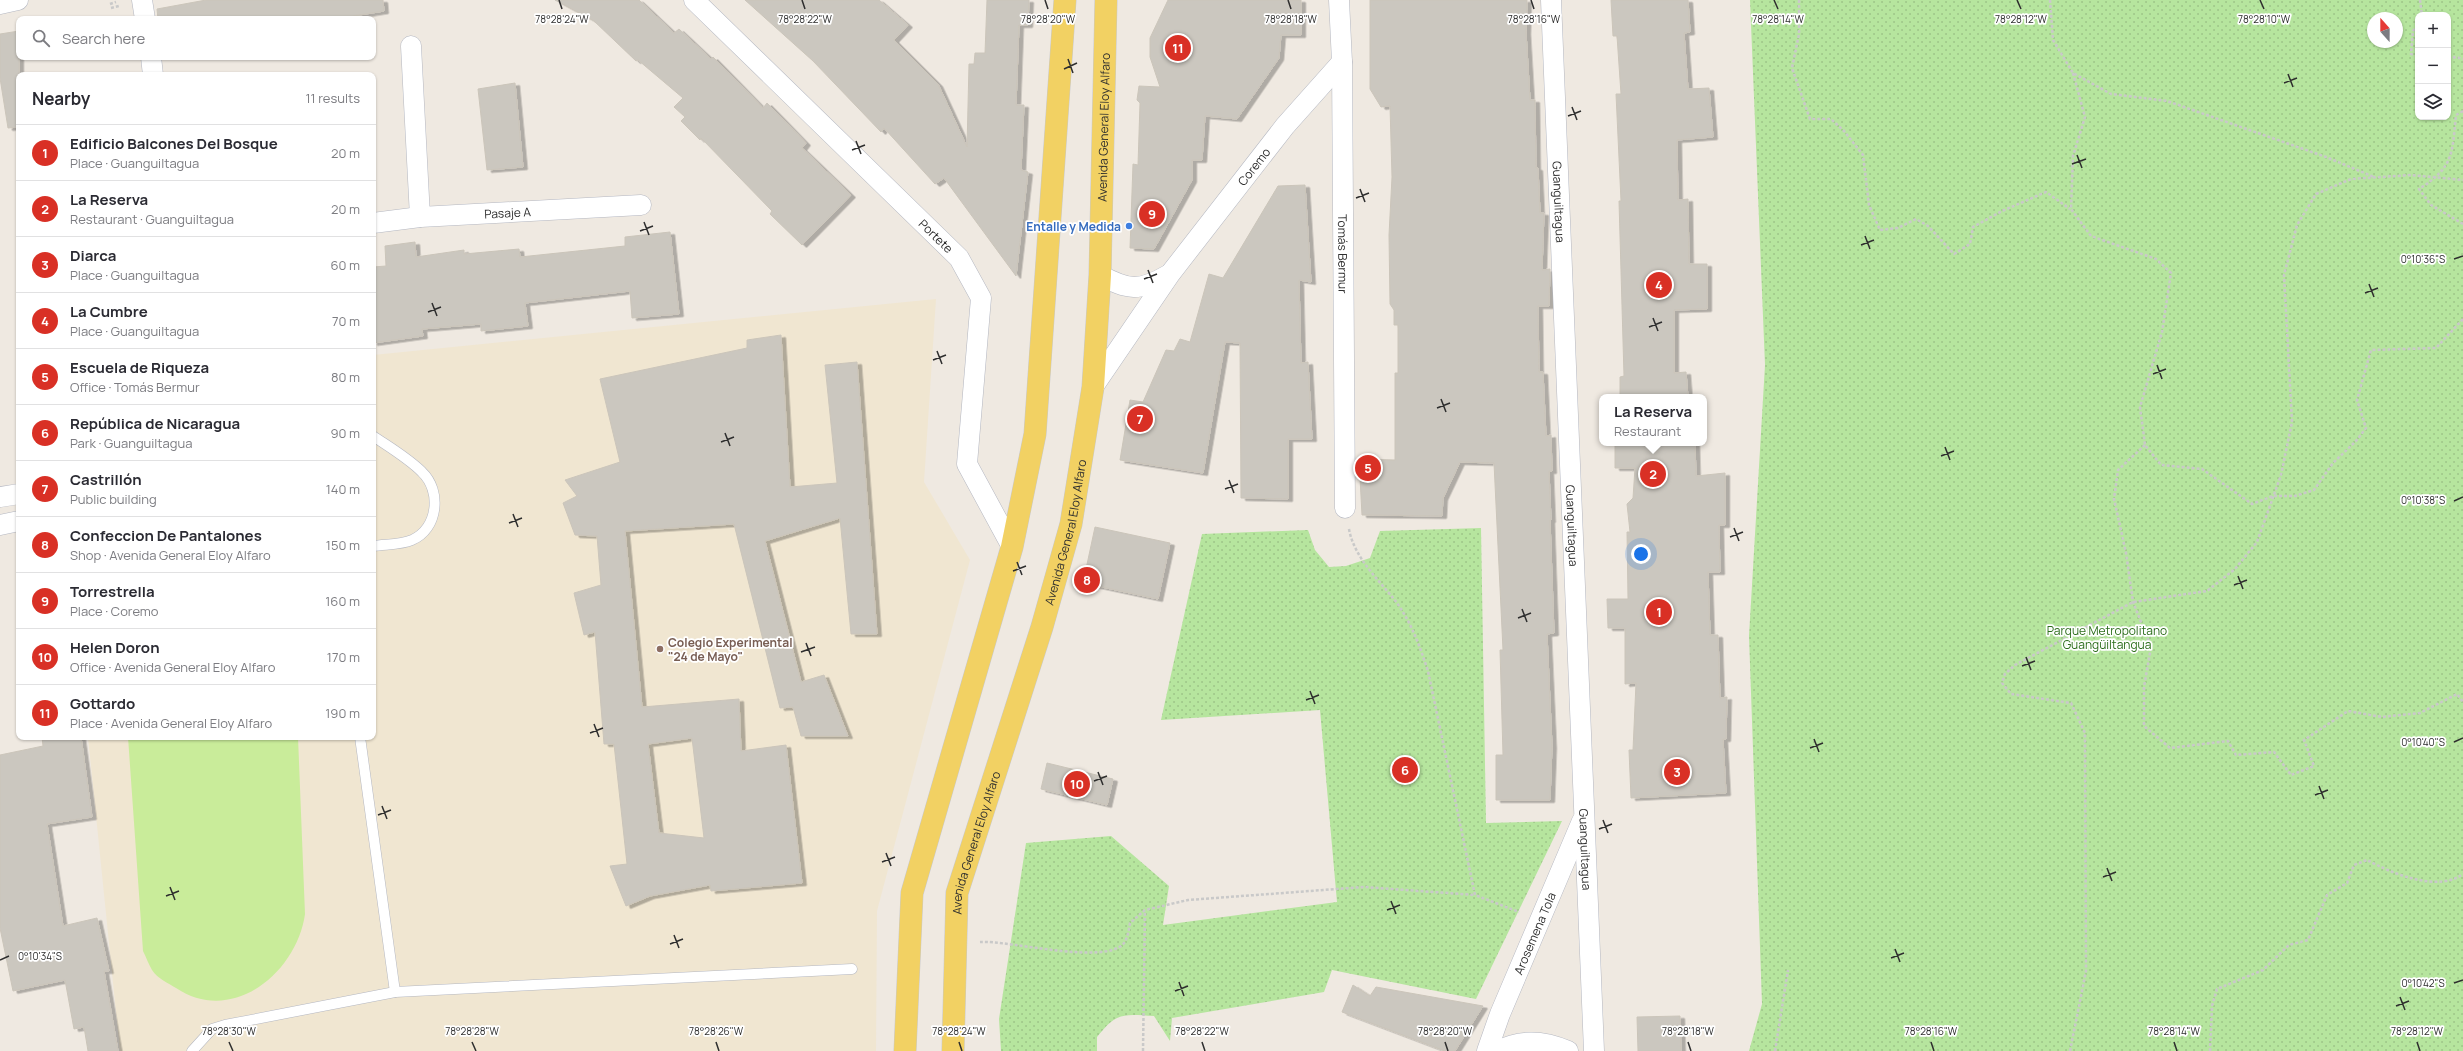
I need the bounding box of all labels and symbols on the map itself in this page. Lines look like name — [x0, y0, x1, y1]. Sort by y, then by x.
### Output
text: 78°28'24"W — [535, 12, 589, 26]
text: 78°28'22"W — [778, 12, 832, 26]
text: 78°28'20"W — [1021, 12, 1076, 26]
text: 78°28'18"W — [1265, 12, 1318, 26]
text: 78°28'16"W — [1508, 12, 1561, 26]
text: 78°28'14"W — [1752, 12, 1805, 26]
text: 78°28'12"W — [1995, 12, 2048, 26]
text: 78°28'10"W — [2238, 12, 2291, 26]
north arrow — [2367, 12, 2403, 48]
pin: 11 — [1165, 33, 1191, 63]
street label: Avenida General Eloy Alfaro — [1093, 53, 1113, 202]
street label: Coremo — [1233, 144, 1274, 189]
street label: Guanguiltagua — [1549, 161, 1569, 243]
pin: 9 — [1139, 199, 1165, 229]
street label: Pasaje A — [484, 202, 532, 222]
street label: Tomás Bermur — [1335, 214, 1352, 294]
street label: Portete — [915, 215, 957, 256]
place label: Entalle y Medida — [1026, 218, 1121, 235]
marker: Entalle y Medida — [1124, 221, 1134, 231]
text: 0°10'36"S — [2401, 252, 2445, 266]
pin: 4 — [1646, 270, 1672, 300]
pin: 7 — [1127, 404, 1153, 434]
pin: 5 — [1355, 453, 1381, 483]
street label: Avenida General Eloy Alfaro — [1040, 458, 1090, 607]
pin: 2 — [1640, 459, 1666, 489]
street label: Guanguiltagua — [1562, 484, 1583, 567]
text: 0°10'38"S — [2401, 493, 2445, 507]
your location — [1631, 544, 1651, 564]
pin: 8 — [1074, 565, 1100, 595]
pin: 1 — [1646, 597, 1672, 627]
park label: Parque Metropolitano Guangüiltangua — [2047, 622, 2167, 653]
place label: Colegio Experimental "24 de Mayo" — [668, 634, 793, 665]
marker: Colegio Experimental "24 de Mayo" — [655, 644, 665, 654]
text: 0°10'40"S — [2401, 735, 2445, 749]
pin: 6 — [1392, 755, 1418, 785]
pin: 3 — [1664, 757, 1690, 787]
street label: Avenida General Eloy Alfaro — [948, 769, 1004, 915]
pin: 10 — [1064, 769, 1090, 799]
street label: Guanguiltagua — [1576, 808, 1596, 890]
street label: Arosemena Tola — [1509, 889, 1559, 977]
text: 0°10'34"S — [18, 949, 62, 963]
text: 0°10'42"S — [2401, 976, 2445, 990]
text: 78°28'30"W — [202, 1024, 257, 1038]
text: 78°28'28"W — [445, 1024, 500, 1038]
text: 78°28'26"W — [689, 1024, 744, 1038]
text: 78°28'24"W — [932, 1024, 986, 1038]
text: 78°28'22"W — [1175, 1024, 1229, 1038]
text: 78°28'20"W — [1418, 1024, 1473, 1038]
text: 78°28'18"W — [1662, 1024, 1715, 1038]
text: 78°28'16"W — [1905, 1024, 1958, 1038]
text: 78°28'14"W — [2148, 1024, 2201, 1038]
text: 78°28'12"W — [2391, 1024, 2444, 1038]

